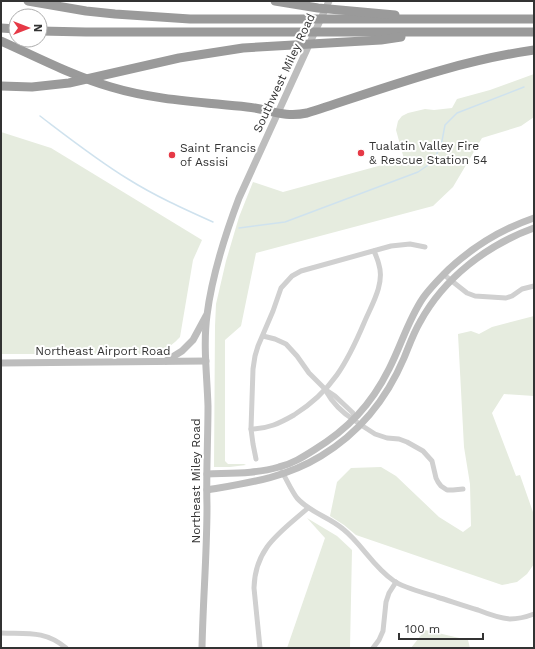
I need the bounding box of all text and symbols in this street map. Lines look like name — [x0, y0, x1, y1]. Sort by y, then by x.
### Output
north arrow — [8, 8, 48, 48]
street label: Southwest Miley Road — [250, 11, 318, 135]
text: N — [31, 24, 44, 32]
place label: Tualatin Valley Fire & Rescue Station 54 — [369, 139, 487, 167]
place label: Saint Francis of Assisi — [180, 141, 256, 169]
marker: Tualatin Valley Fire & Rescue Station 54 — [356, 148, 366, 158]
marker: Saint Francis of Assisi — [167, 150, 177, 160]
street label: Northeast Airport Road — [35, 344, 171, 358]
street label: Northeast Miley Road — [189, 418, 203, 544]
scale bar — [399, 615, 483, 641]
text: 100 m — [405, 622, 440, 636]

